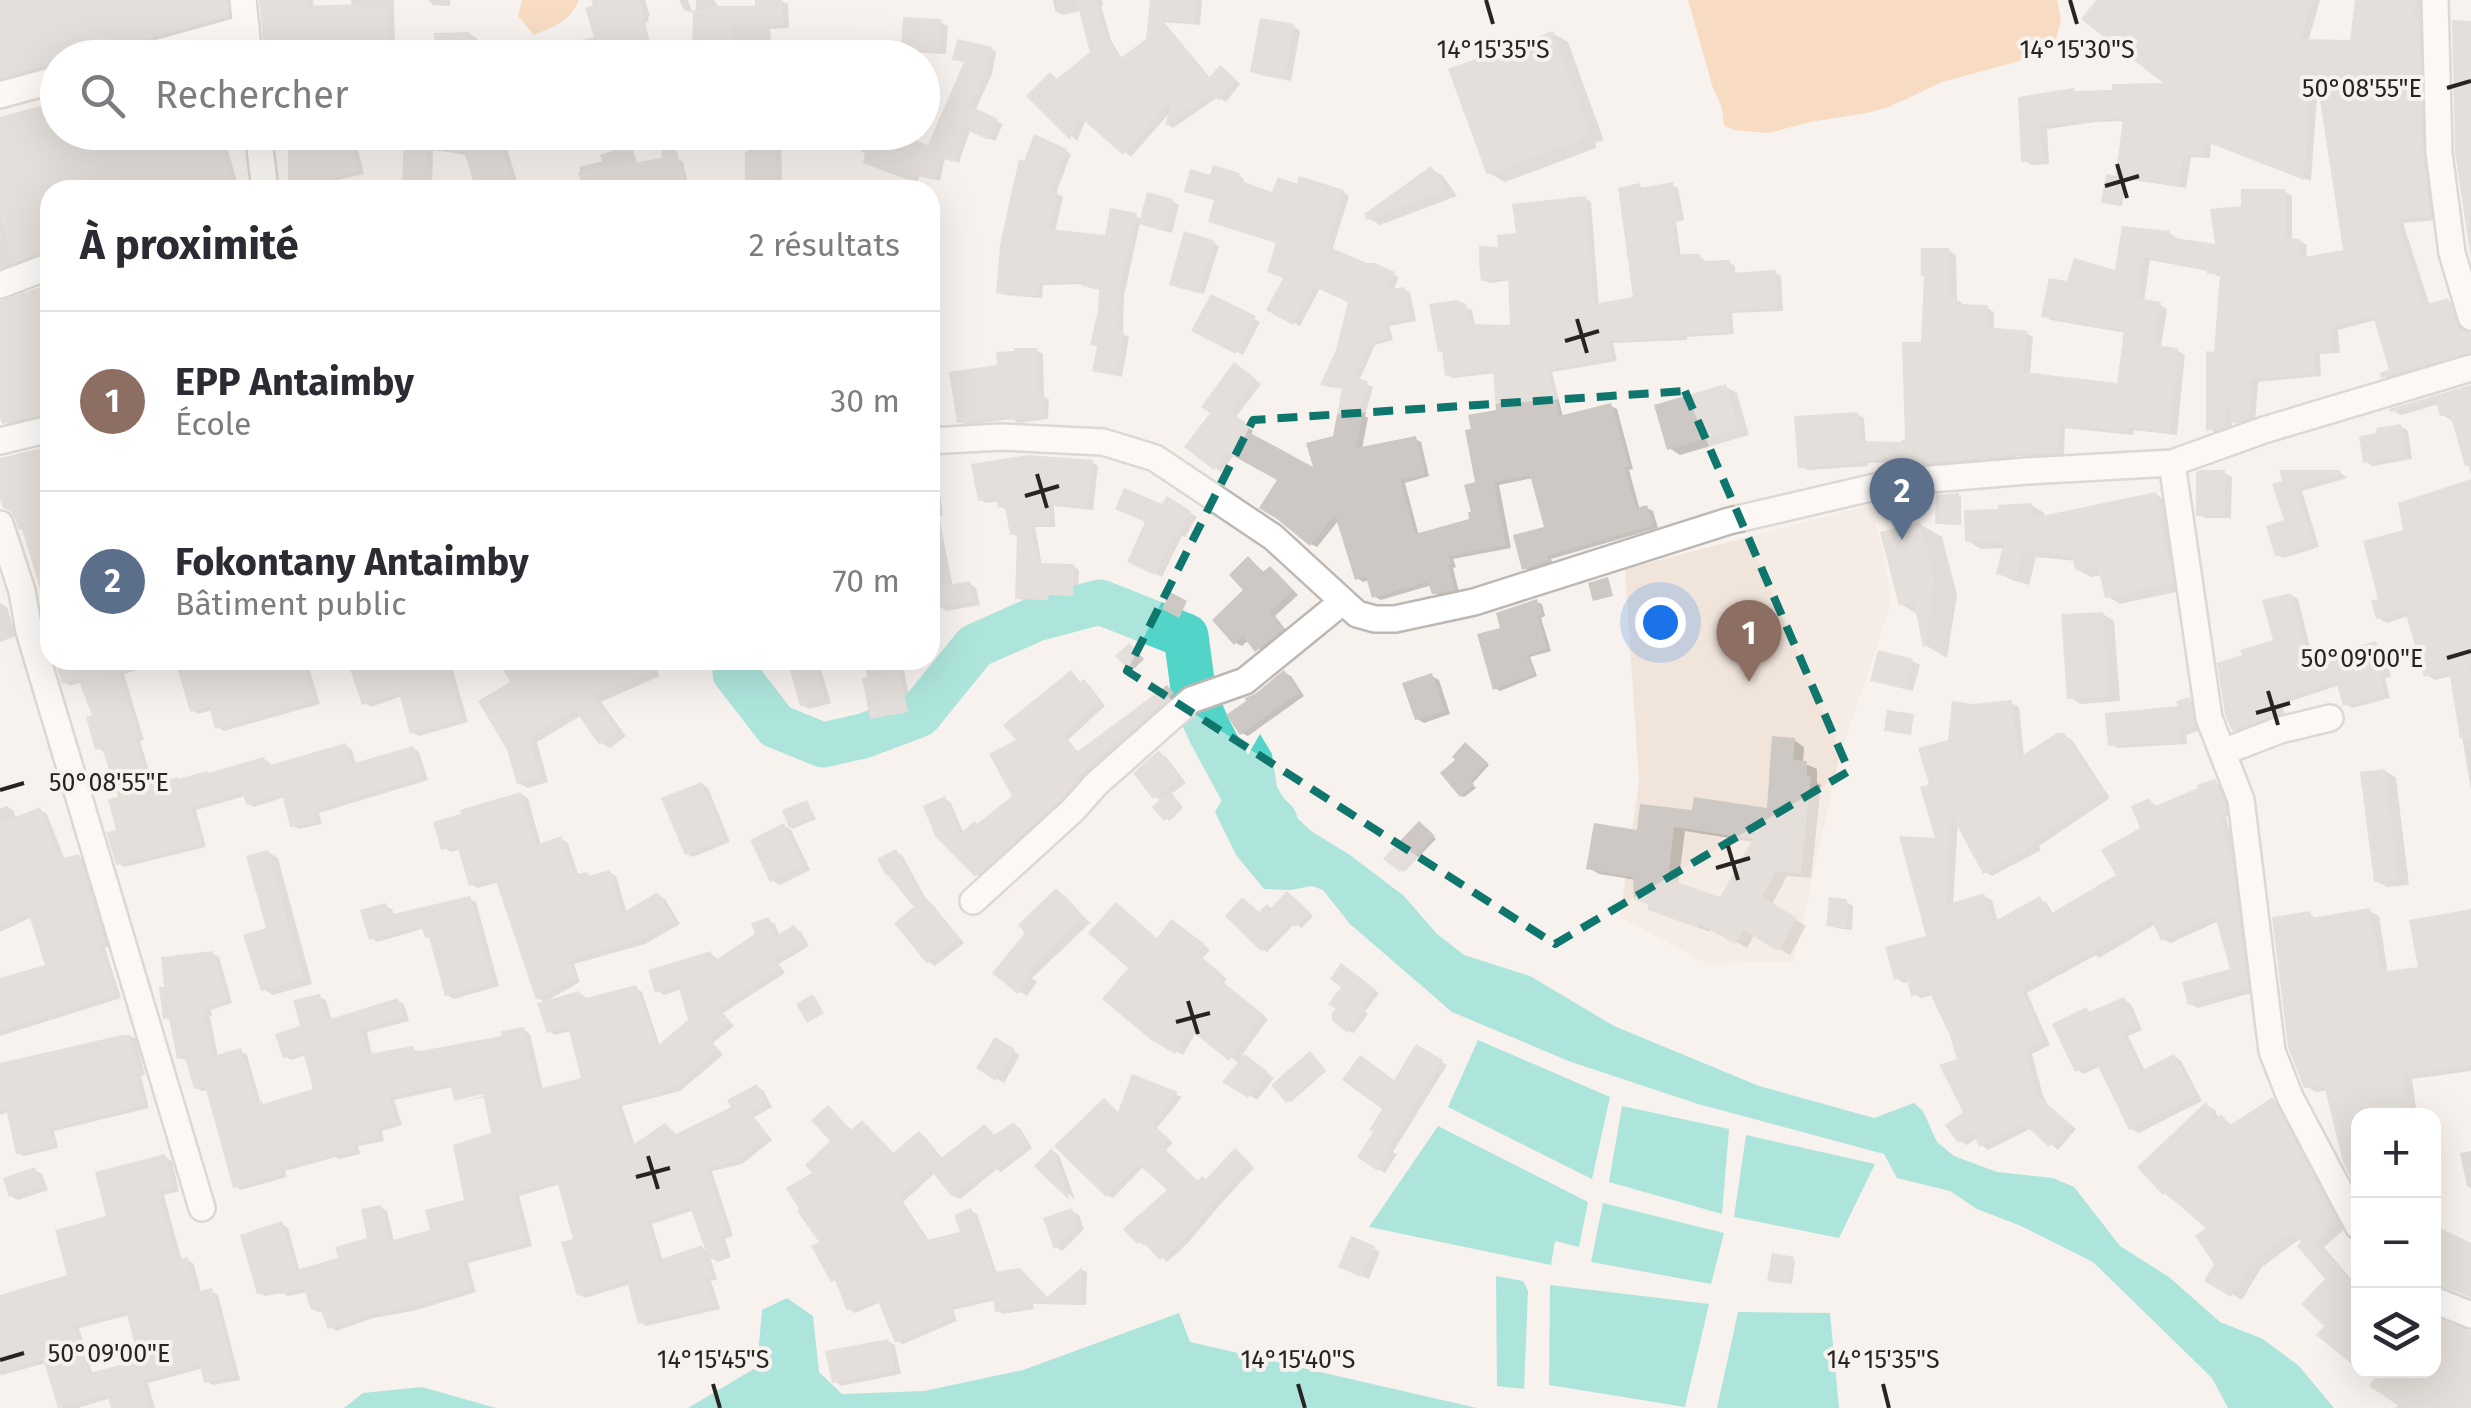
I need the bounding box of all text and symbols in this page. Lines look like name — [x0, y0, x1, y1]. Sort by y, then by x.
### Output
text: 14°15'35"S — [1436, 35, 1550, 65]
text: 14°15'30"S — [2019, 35, 2135, 65]
search box — [40, 40, 940, 150]
icon: search — [75, 68, 130, 123]
text: Rechercher — [155, 72, 349, 118]
text: 50°08'55"E — [2302, 74, 2422, 104]
text: À proximité — [80, 220, 299, 270]
text: 2 résultats — [749, 226, 900, 264]
text: EPP Antaimby — [175, 359, 414, 405]
text: 1 — [105, 382, 120, 420]
text: 30 m — [830, 382, 900, 420]
text: École — [175, 405, 251, 443]
pin: 2 — [1870, 458, 1934, 540]
text: Fokontany Antaimby — [175, 539, 529, 585]
text: 2 — [104, 562, 121, 600]
text: 70 m — [832, 562, 900, 600]
text: Bâtiment public — [175, 585, 406, 623]
your location — [1635, 597, 1686, 648]
pin: 1 — [1716, 600, 1782, 682]
text: 50°09'00"E — [2301, 644, 2423, 674]
text: 50°08'55"E — [49, 768, 169, 798]
map controls — [2351, 1108, 2441, 1378]
button: + — [2351, 1108, 2441, 1198]
button: − — [2351, 1198, 2441, 1288]
button: layers — [2351, 1288, 2441, 1378]
text: 50°09'00"E — [48, 1339, 170, 1369]
text: 14°15'45"S — [657, 1345, 769, 1375]
text: 14°15'40"S — [1241, 1345, 1355, 1375]
text: 14°15'35"S — [1826, 1345, 1940, 1375]

